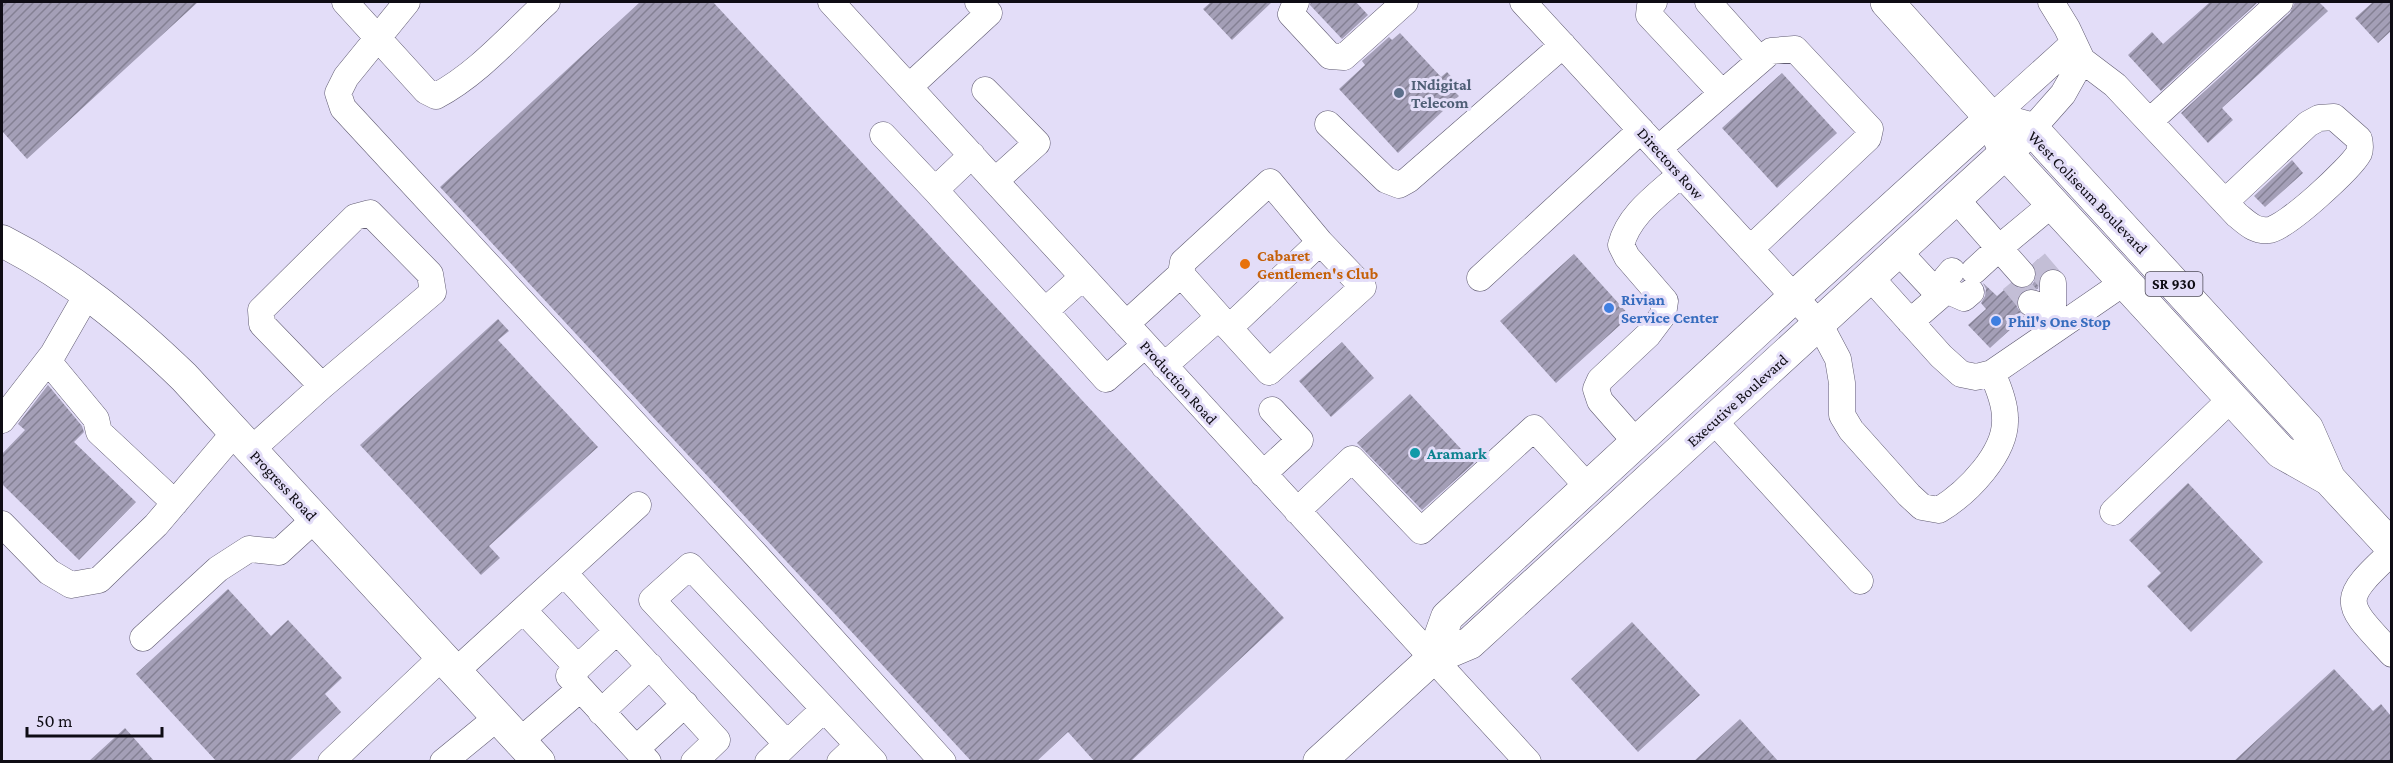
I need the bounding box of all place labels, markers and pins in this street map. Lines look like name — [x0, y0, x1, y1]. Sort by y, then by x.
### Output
place label: INdigital Telecom — [1411, 76, 1472, 111]
marker: INdigital Telecom — [1392, 86, 1406, 100]
place label: Cabaret Gentlemen's Club — [1257, 247, 1378, 282]
marker: Cabaret Gentlemen's Club — [1238, 257, 1252, 271]
place label: Rivian Service Center — [1621, 291, 1719, 326]
marker: Rivian Service Center — [1602, 301, 1616, 315]
place label: Phil's One Stop — [2008, 313, 2111, 330]
marker: Phil's One Stop — [1989, 314, 2003, 328]
place label: Aramark — [1426, 445, 1487, 462]
marker: Aramark — [1408, 446, 1422, 460]

